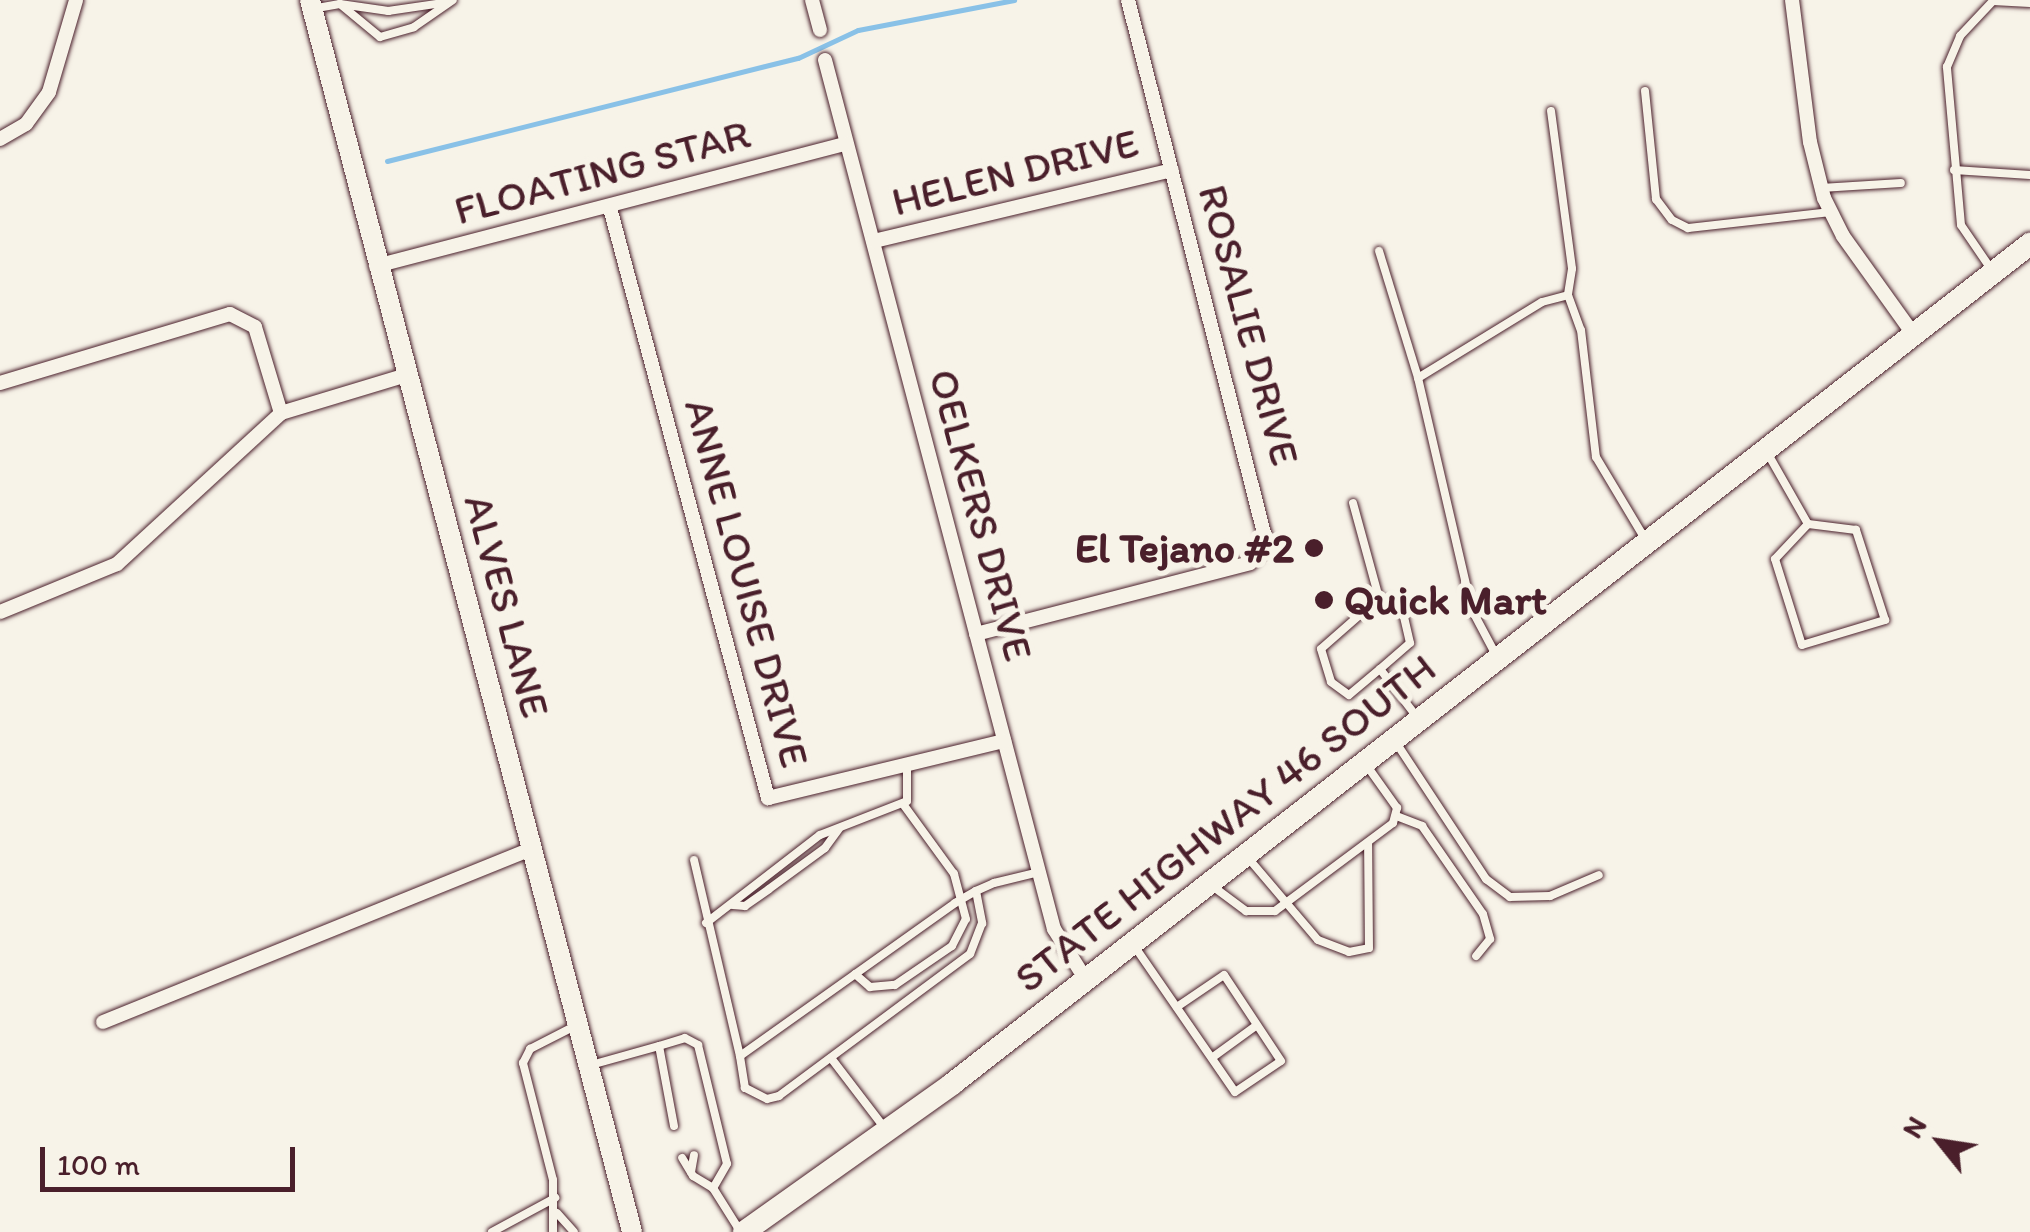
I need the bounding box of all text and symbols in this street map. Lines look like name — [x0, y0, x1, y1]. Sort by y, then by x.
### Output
street label: FLOATING STAR — [448, 108, 756, 236]
street label: HELEN DRIVE — [886, 117, 1144, 227]
street label: ROSALIE DRIVE — [1187, 177, 1311, 473]
street label: OELKERS DRIVE — [918, 363, 1044, 667]
street label: ANNE LOUISE DRIVE — [673, 390, 821, 776]
street label: ALVES LANE — [453, 489, 561, 723]
place label: El Tejano #2 — [1076, 523, 1294, 573]
marker: El Tejano #2 — [1303, 537, 1325, 559]
place label: Quick Mart — [1344, 575, 1546, 625]
marker: Quick Mart — [1313, 589, 1335, 611]
street label: STATE HIGHWAY 46 SOUTH — [1004, 643, 1446, 1003]
north arrow — [1890, 1092, 1990, 1192]
text: N — [1895, 1110, 1933, 1144]
scale bar — [45, 1127, 300, 1189]
text: 100 m — [57, 1146, 140, 1183]

